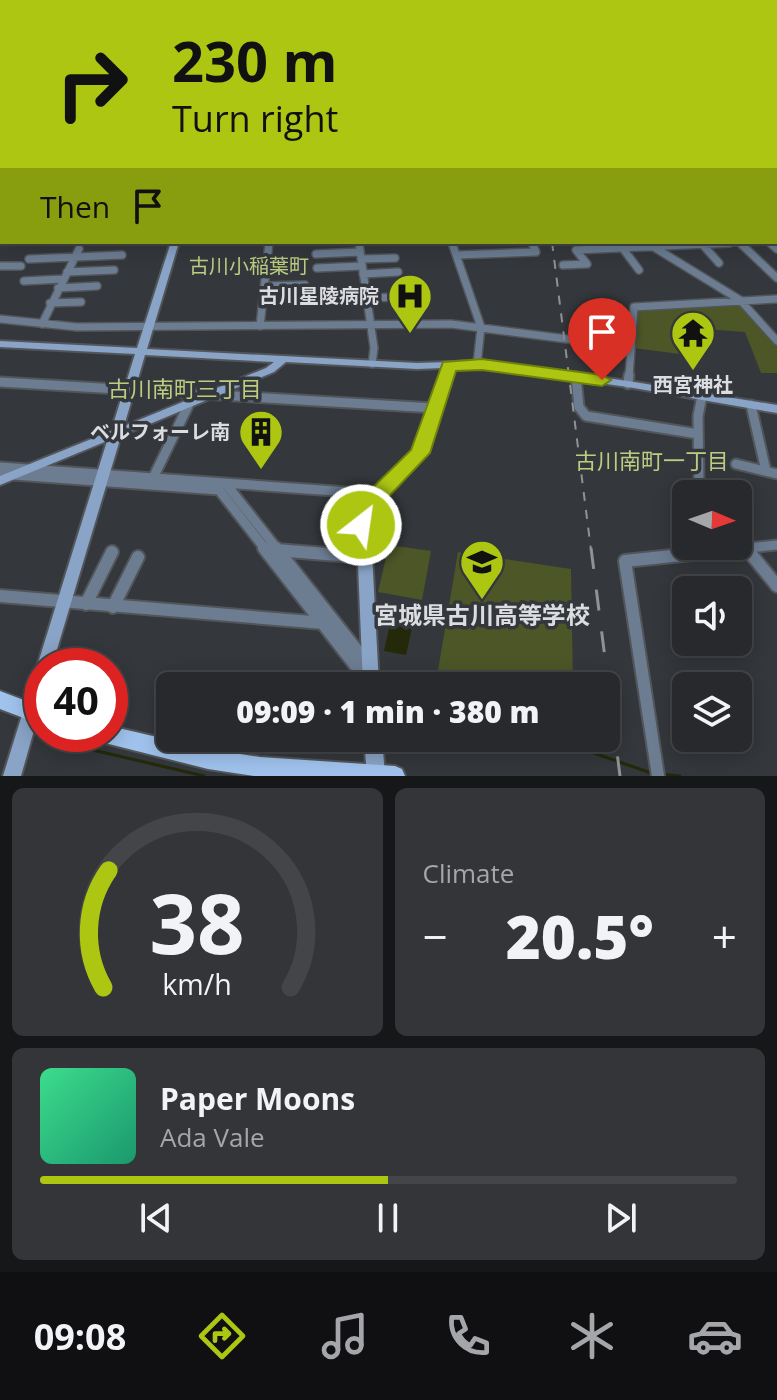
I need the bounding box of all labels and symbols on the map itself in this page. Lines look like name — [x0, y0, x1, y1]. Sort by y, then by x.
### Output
district label: 古川小稲葉町 — [189, 252, 309, 279]
hospital icon: 古川星陵病院 — [386, 272, 434, 335]
place label: 古川星陵病院 — [259, 282, 379, 309]
pin — [568, 298, 636, 380]
temple icon: 西宮神社 — [669, 309, 717, 372]
place label: 西宮神社 — [653, 371, 733, 398]
district label: 古川南町三丁目 — [108, 373, 262, 403]
building icon: ベルフォーレ南 — [237, 408, 285, 471]
place label: ベルフォーレ南 — [90, 418, 230, 445]
district label: 古川南町一丁目 — [575, 445, 729, 475]
north arrow — [672, 480, 752, 560]
position arrow — [319, 483, 403, 567]
school or university icon: 宮城県古川高等学校 — [458, 538, 506, 601]
place label: 宮城県古川高等学校 — [374, 598, 590, 631]
speed limit sign: 40 — [24, 648, 128, 752]

